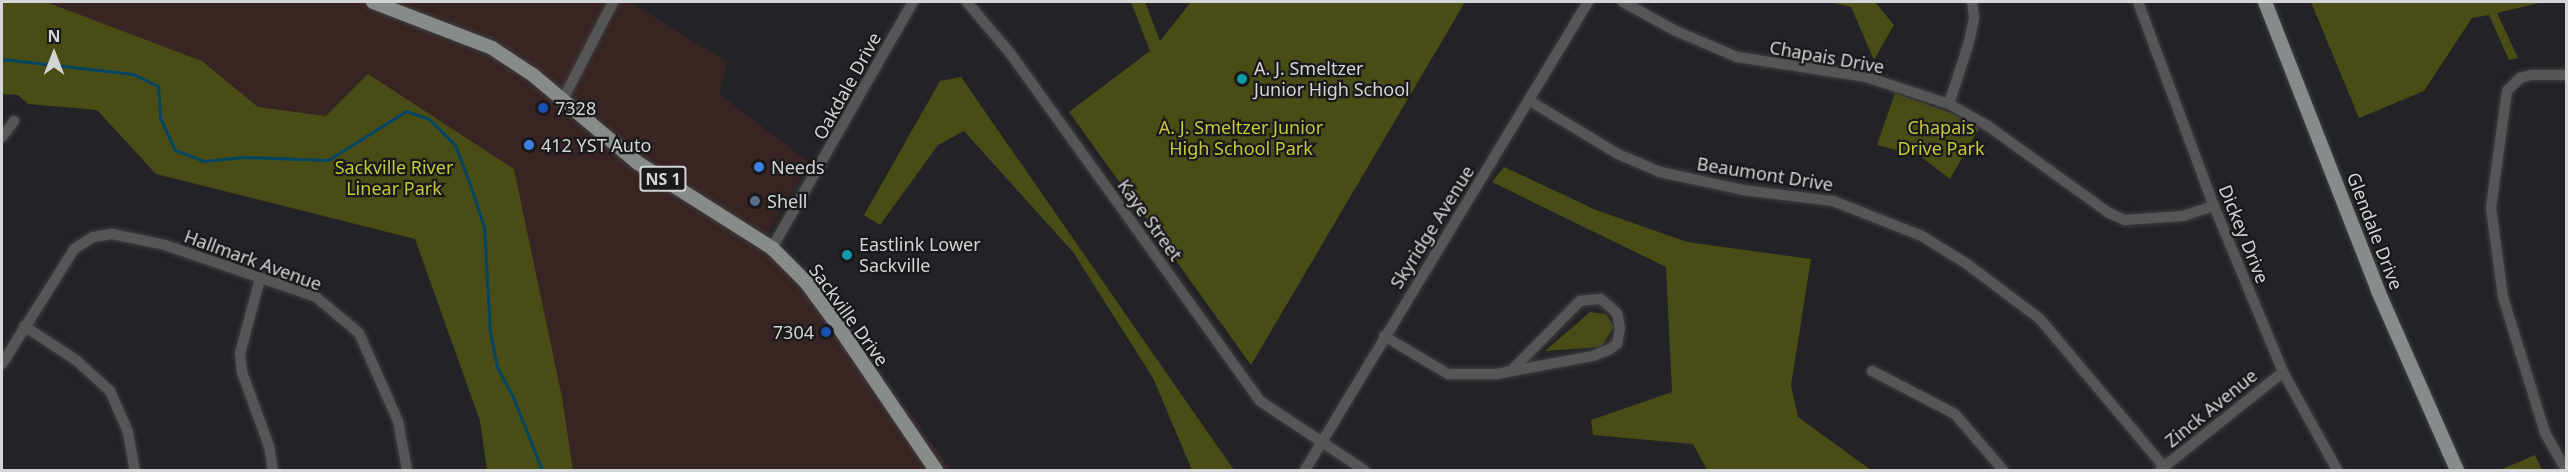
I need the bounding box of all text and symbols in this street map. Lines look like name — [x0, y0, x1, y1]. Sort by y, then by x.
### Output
north arrow — [24, 24, 84, 84]
text: N — [47, 25, 61, 47]
street label: Oakdale Drive — [809, 29, 885, 143]
street label: Chapais Drive — [1768, 36, 1886, 78]
place label: A. J. Smeltzer Junior High School — [1254, 58, 1410, 100]
marker: A. J. Smeltzer Junior High School — [1235, 72, 1249, 86]
place label: 7328 — [555, 97, 596, 119]
marker: 7328 — [536, 101, 550, 115]
park label: A. J. Smeltzer Junior High School Park — [1159, 117, 1323, 160]
park label: Chapais Drive Park — [1897, 117, 1985, 160]
place label: 412 YST Auto — [541, 134, 651, 156]
marker: 412 YST Auto — [522, 138, 536, 152]
street label: Beaumont Drive — [1695, 153, 1835, 195]
place label: Needs — [771, 156, 825, 178]
park label: Sackville River Linear Park — [335, 157, 453, 200]
marker: Needs — [752, 160, 766, 174]
street label: Skyridge Avenue — [1386, 162, 1478, 292]
road number: NS 1 — [639, 166, 687, 192]
street label: Glendale Drive — [2343, 169, 2407, 293]
street label: Kaye Street — [1113, 175, 1187, 265]
street label: Dickey Drive — [2214, 182, 2274, 286]
place label: Shell — [767, 190, 807, 212]
marker: Shell — [748, 194, 762, 208]
street label: Hallmark Avenue — [181, 225, 325, 295]
place label: Eastlink Lower Sackville — [859, 234, 981, 276]
marker: Eastlink Lower Sackville — [840, 248, 854, 262]
street label: Sackville Drive — [805, 260, 893, 370]
place label: 7304 — [773, 321, 814, 343]
marker: 7304 — [819, 325, 833, 339]
street label: Zinck Avenue — [2161, 364, 2261, 452]

